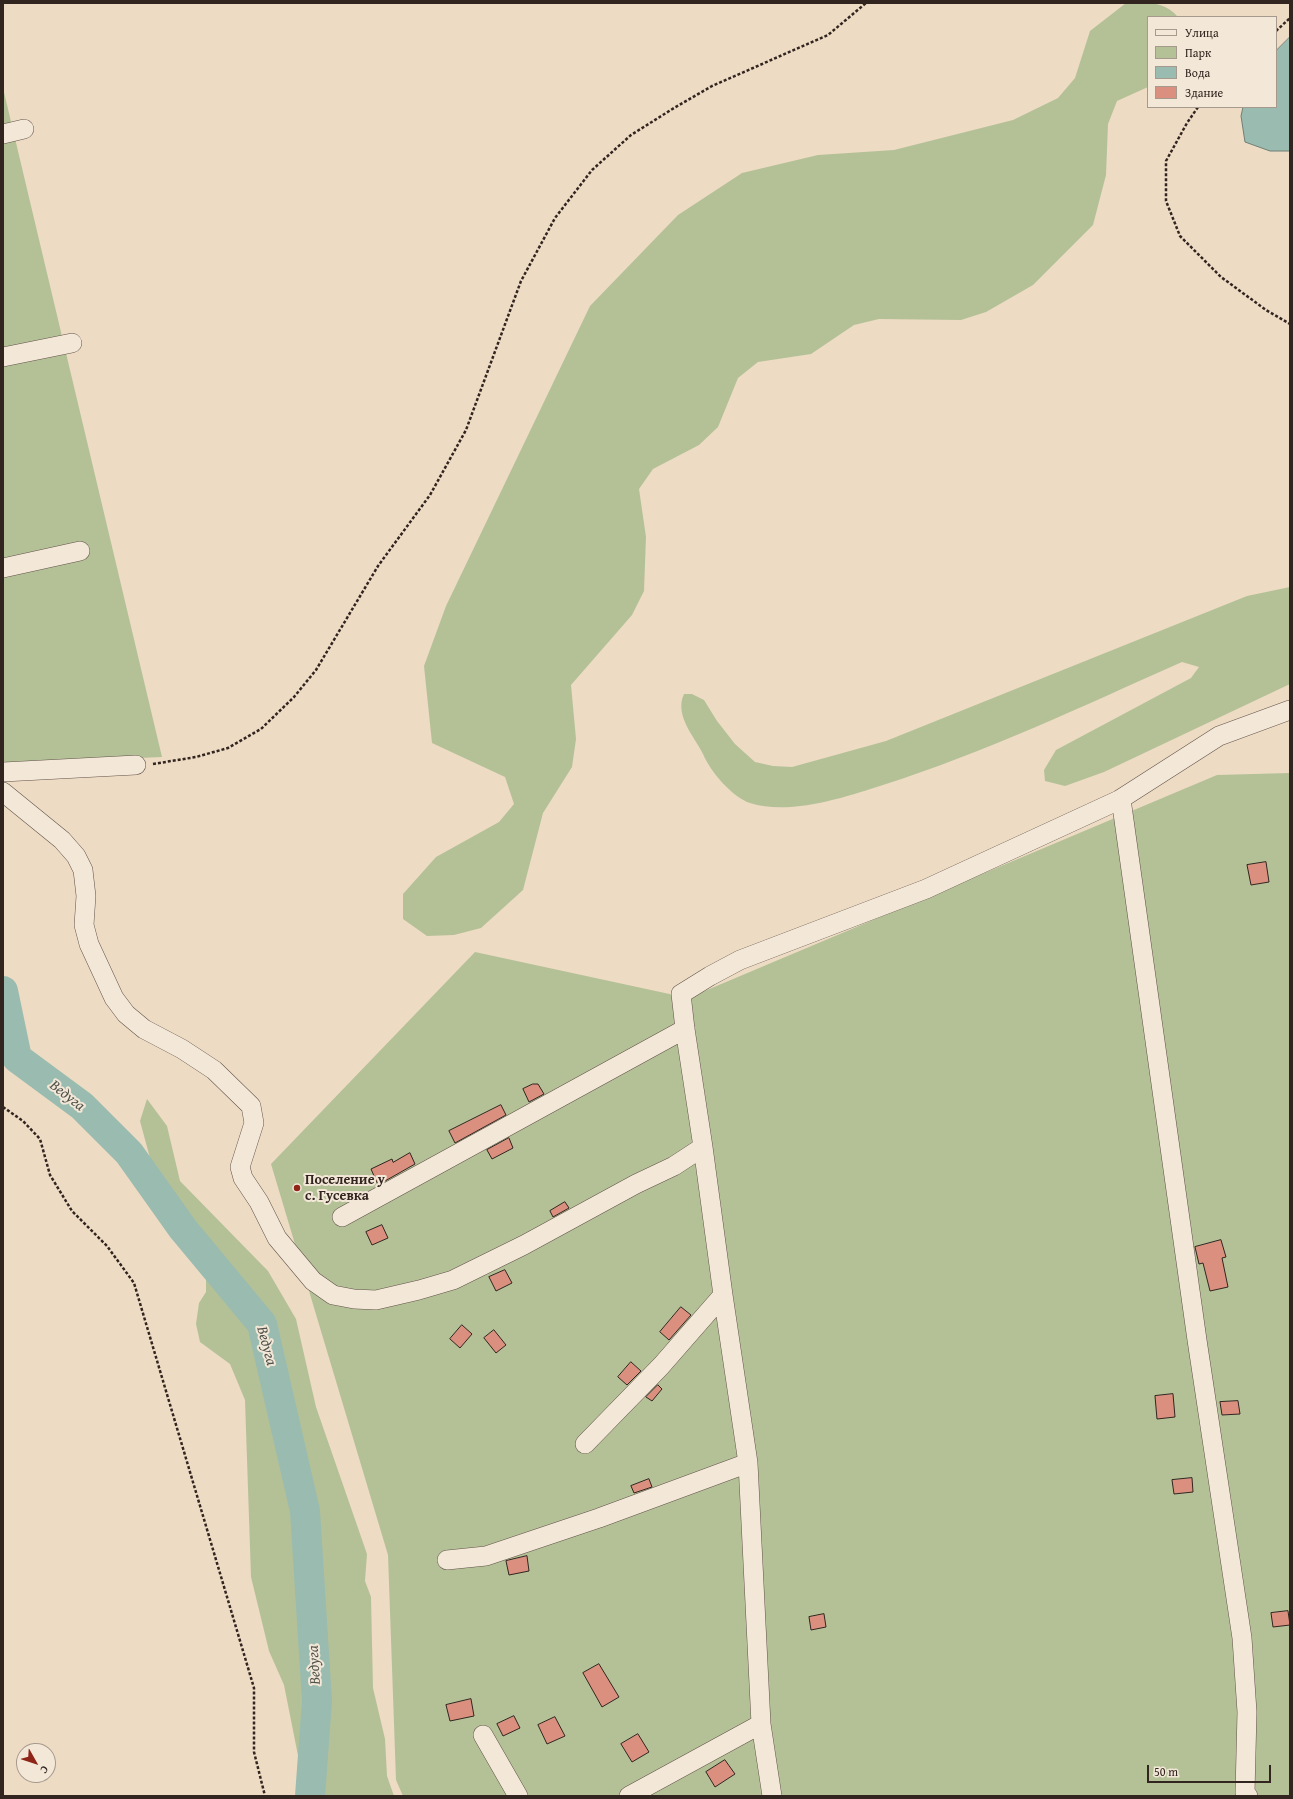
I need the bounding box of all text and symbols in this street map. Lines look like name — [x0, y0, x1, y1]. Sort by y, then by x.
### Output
legend — [1147, 16, 1277, 108]
text: Улица — [1185, 24, 1219, 41]
text: Парк — [1185, 44, 1211, 61]
text: Вода — [1185, 64, 1210, 81]
text: Здание — [1185, 84, 1223, 101]
water label: Ведуга — [46, 1077, 88, 1115]
place label: Поселение у с. Гусевка — [305, 1172, 385, 1204]
marker: Поселение у с. Гусевка — [292, 1183, 302, 1193]
water label: Ведуга — [252, 1325, 280, 1367]
water label: Ведуга — [305, 1645, 325, 1685]
north arrow — [16, 1743, 56, 1783]
scale bar — [1149, 1757, 1273, 1783]
text: С — [36, 1762, 53, 1777]
text: 50 m — [1154, 1763, 1178, 1780]

